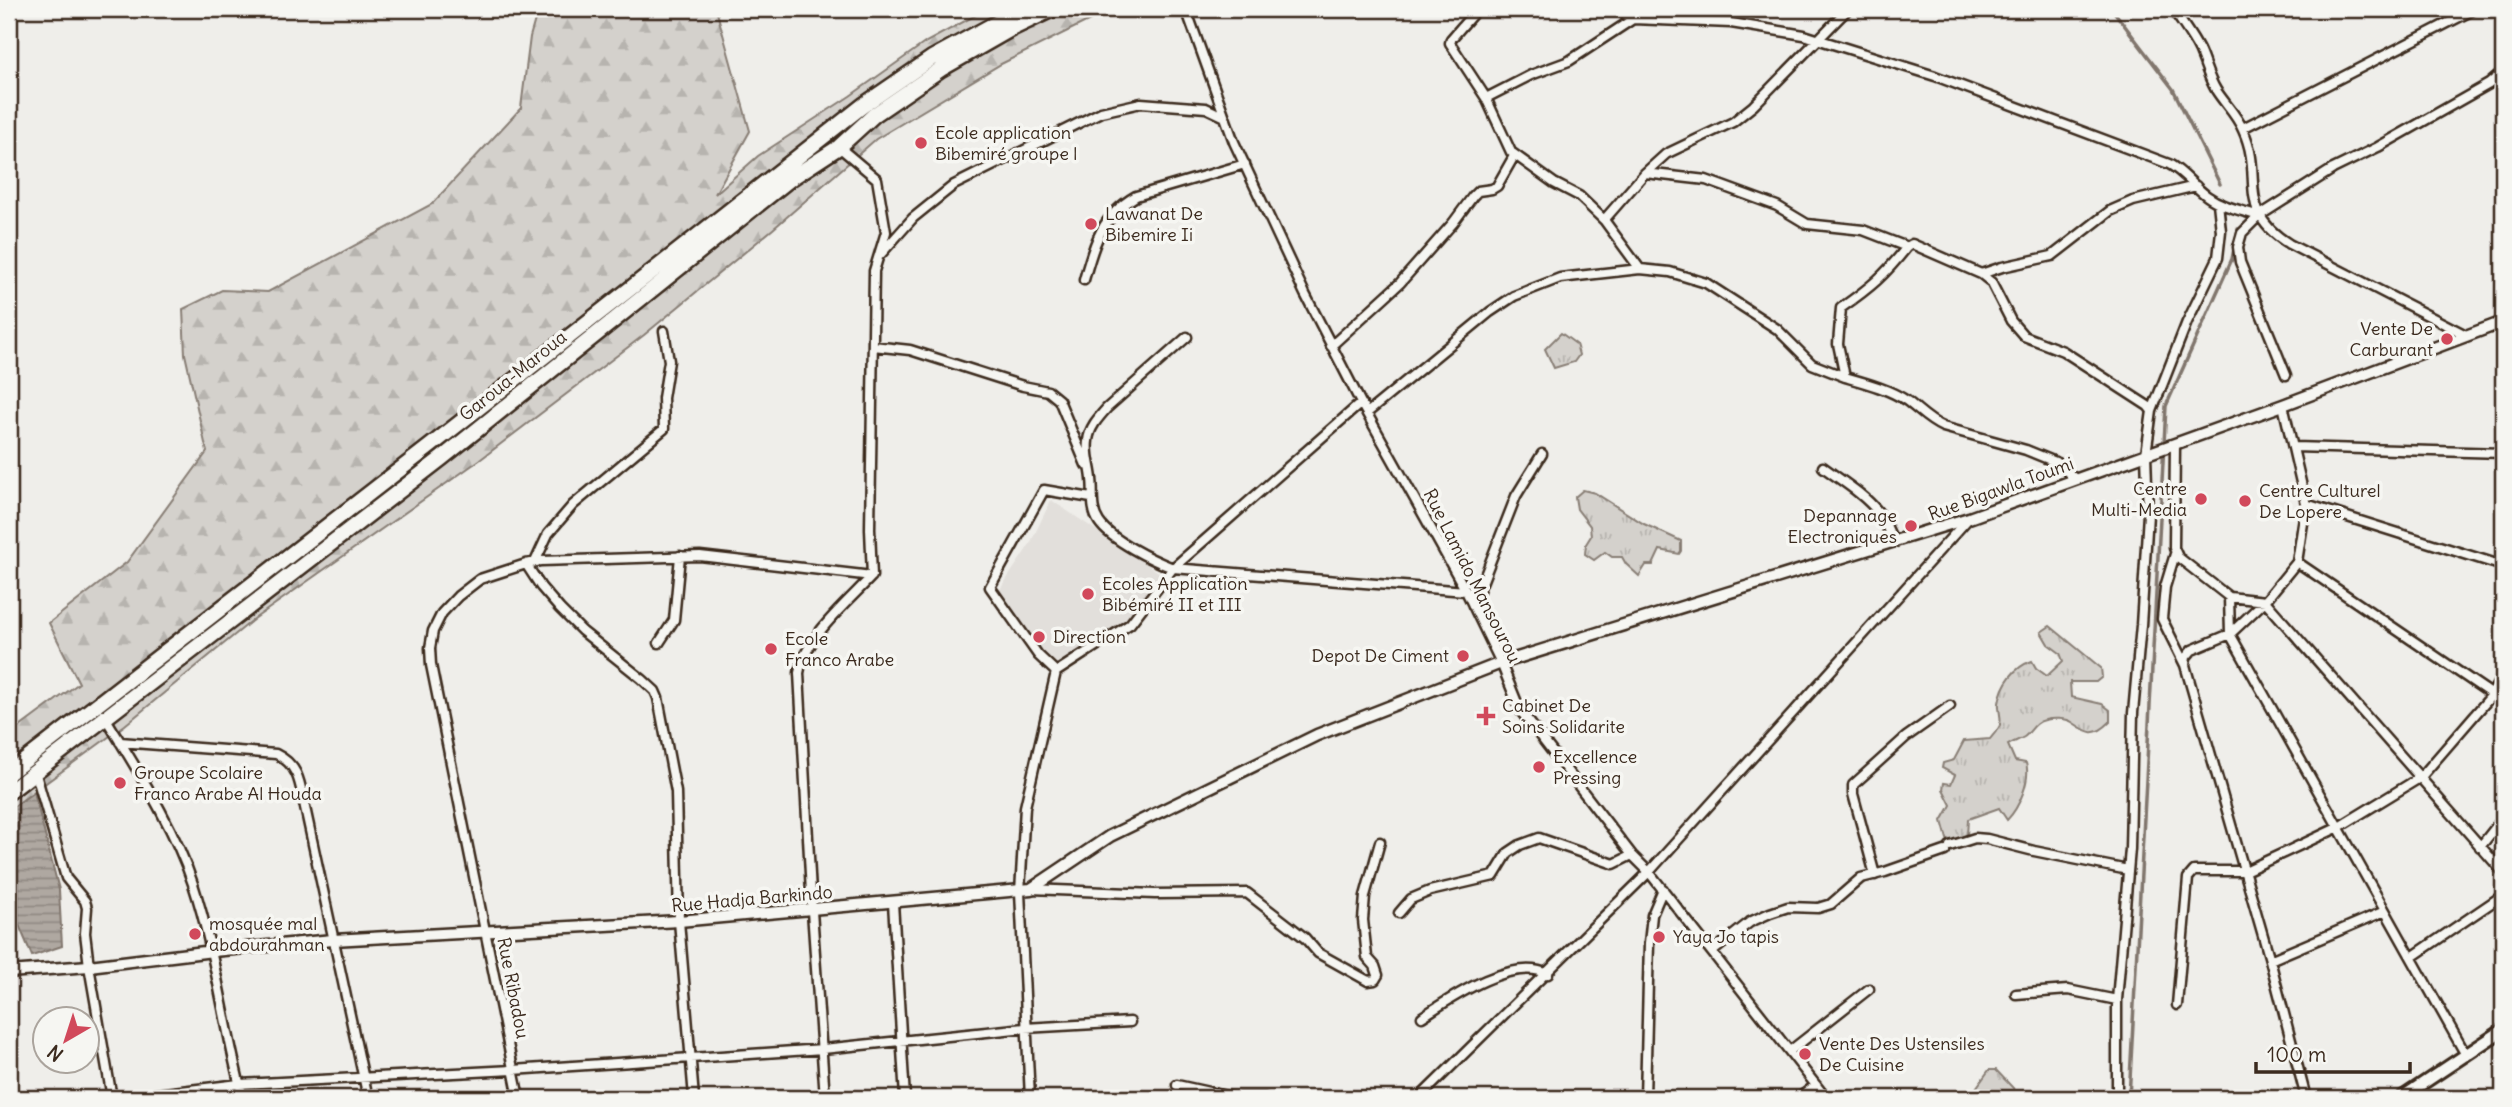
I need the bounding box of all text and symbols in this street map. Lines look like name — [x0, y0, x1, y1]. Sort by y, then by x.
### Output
place label: Ecole application Bibemiré groupe l — [935, 121, 1077, 165]
marker: Ecole application Bibemiré groupe l — [913, 135, 929, 151]
place label: Lawanat De Bibemire Ii — [1105, 202, 1203, 246]
marker: Lawanat De Bibemire Ii — [1083, 216, 1099, 232]
place label: Vente De Carburant — [2349, 317, 2433, 361]
street label: Garoua-Maroua — [454, 325, 571, 426]
marker: Vente De Carburant — [2439, 331, 2455, 347]
street label: Rue Bigawla Toumi — [1925, 452, 2077, 526]
place label: Centre Multi-Media — [2091, 477, 2187, 521]
place label: Centre Culturel De Lopere — [2259, 479, 2380, 523]
street label: Rue Lamido Mansourou — [1419, 485, 1526, 667]
marker: Centre Multi-Media — [2193, 491, 2209, 507]
marker: Centre Culturel De Lopere — [2237, 493, 2253, 509]
place label: Depannage Electroniques — [1787, 504, 1897, 548]
marker: Depannage Electroniques — [1903, 518, 1919, 534]
place label: Ecoles Application Bibémiré II et III — [1102, 572, 1248, 616]
marker: Ecoles Application Bibémiré II et III — [1080, 586, 1096, 602]
place label: Direction — [1053, 625, 1126, 648]
place label: Ecole Franco Arabe — [785, 627, 894, 671]
marker: Direction — [1031, 629, 1047, 645]
marker: Ecole Franco Arabe — [763, 641, 779, 657]
place label: Depot De Ciment — [1311, 644, 1449, 667]
marker: Depot De Ciment — [1455, 648, 1471, 664]
place label: Cabinet De Soins Solidarite — [1502, 694, 1625, 738]
marker: Cabinet De Soins Solidarite — [1476, 706, 1496, 726]
place label: Excellence Pressing — [1553, 745, 1637, 789]
marker: Excellence Pressing — [1531, 759, 1547, 775]
place label: Groupe Scolaire Franco Arabe Al Houda — [134, 761, 322, 805]
marker: Groupe Scolaire Franco Arabe Al Houda — [112, 775, 128, 791]
street label: Rue Hadja Barkindo — [670, 880, 834, 917]
place label: mosquée mal abdourahman — [209, 912, 325, 956]
place label: Yaya Jo tapis — [1673, 925, 1779, 948]
marker: mosquée mal abdourahman — [187, 926, 203, 942]
marker: Yaya Jo tapis — [1651, 929, 1667, 945]
street label: Rue Ribadou — [492, 935, 535, 1040]
north arrow — [32, 1006, 102, 1076]
scale bar — [2256, 1030, 2410, 1074]
place label: Vente Des Ustensiles De Cuisine — [1819, 1032, 1985, 1076]
text: N — [43, 1040, 68, 1067]
text: 100 m — [2267, 1041, 2326, 1068]
marker: Vente Des Ustensiles De Cuisine — [1797, 1046, 1813, 1062]

